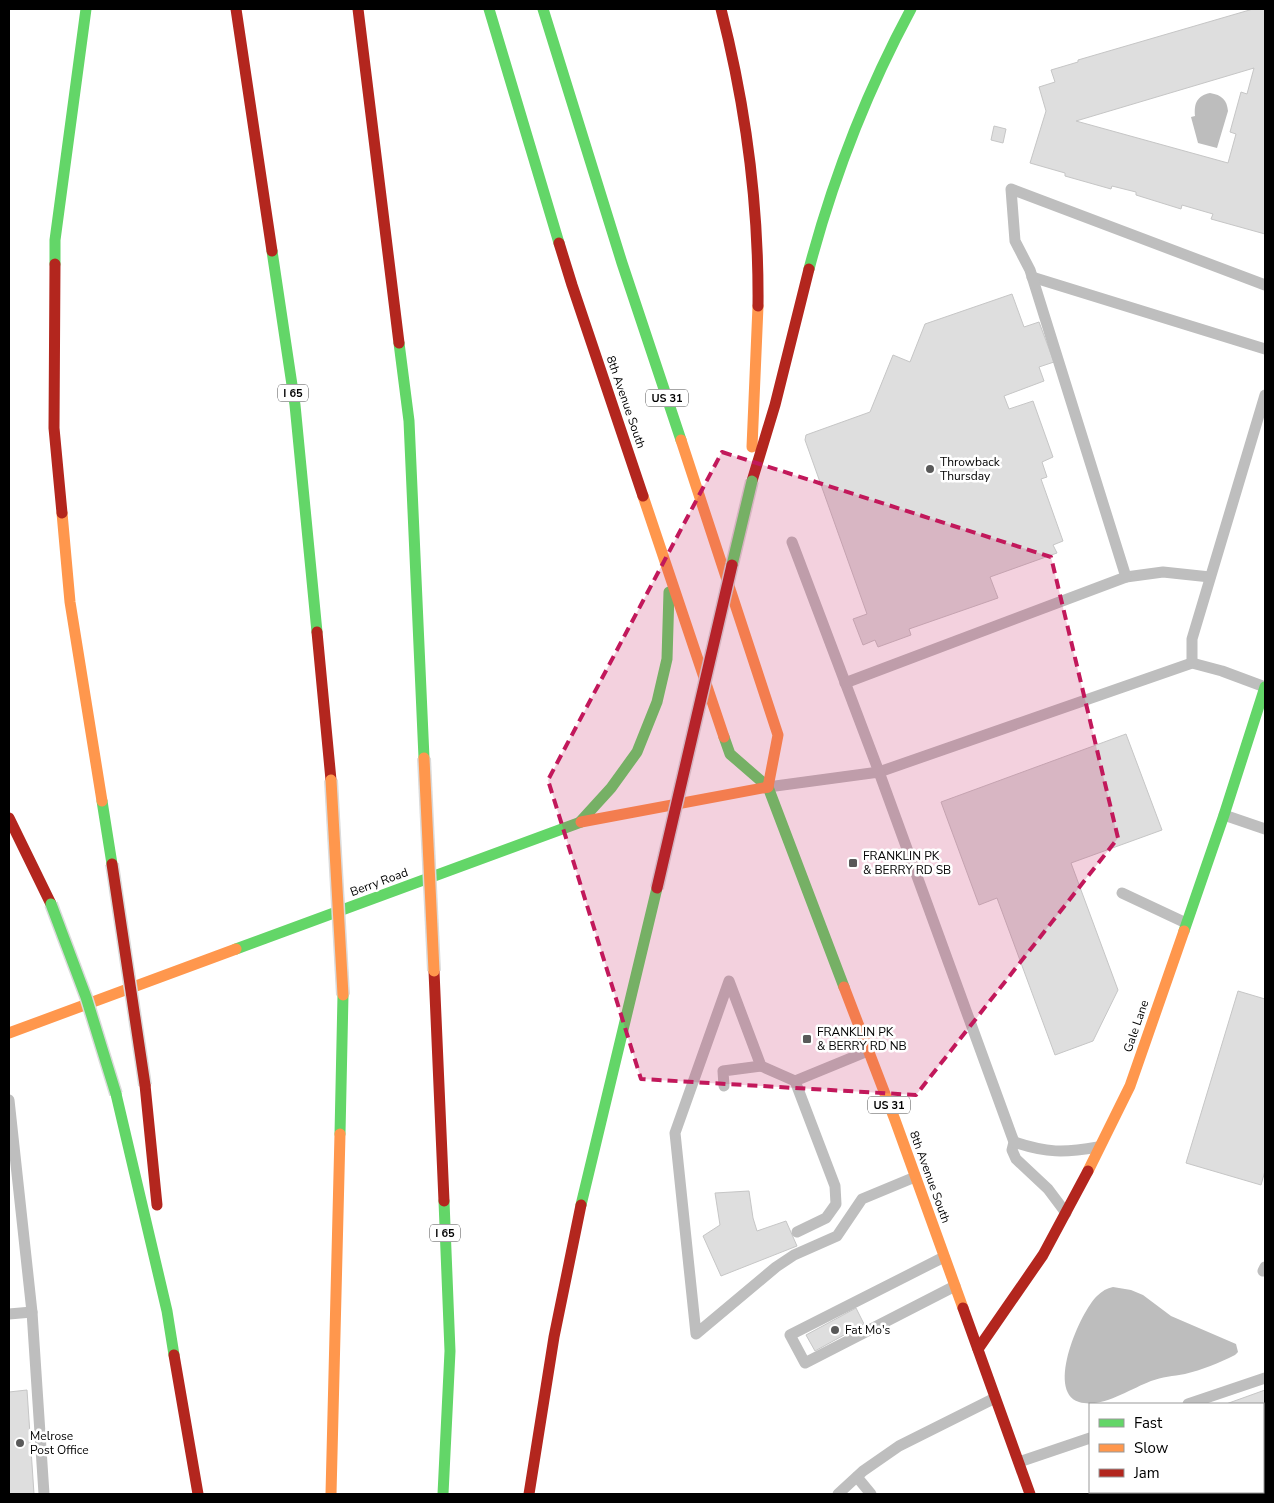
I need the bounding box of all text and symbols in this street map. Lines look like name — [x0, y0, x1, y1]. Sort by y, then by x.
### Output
street label: 8th Avenue South — [603, 354, 649, 450]
road number: I 65 — [278, 384, 308, 402]
road number: US 31 — [646, 389, 688, 406]
place label: Throwback Thursday — [940, 454, 1001, 484]
marker: Throwback Thursday — [924, 463, 936, 475]
place label: FRANKLIN PK & BERRY RD SB — [863, 848, 951, 878]
marker: FRANKLIN PK & BERRY RD SB — [847, 857, 859, 869]
street label: Berry Road — [348, 864, 410, 900]
street label: Gale Lane — [1120, 998, 1152, 1054]
place label: FRANKLIN PK & BERRY RD NB — [817, 1024, 907, 1054]
marker: FRANKLIN PK & BERRY RD NB — [801, 1033, 813, 1045]
road number: US 31 — [868, 1096, 910, 1114]
street label: 8th Avenue South — [906, 1129, 954, 1225]
road number: I 65 — [430, 1224, 460, 1242]
place label: Fat Mo's — [845, 1322, 891, 1338]
marker: Fat Mo's — [829, 1324, 841, 1336]
legend — [1089, 1403, 1264, 1493]
text: Fast — [1134, 1413, 1163, 1433]
place label: Melrose Post Office — [30, 1428, 89, 1458]
marker: Melrose Post Office — [14, 1437, 26, 1449]
text: Slow — [1134, 1438, 1169, 1458]
text: Jam — [1133, 1463, 1160, 1483]

